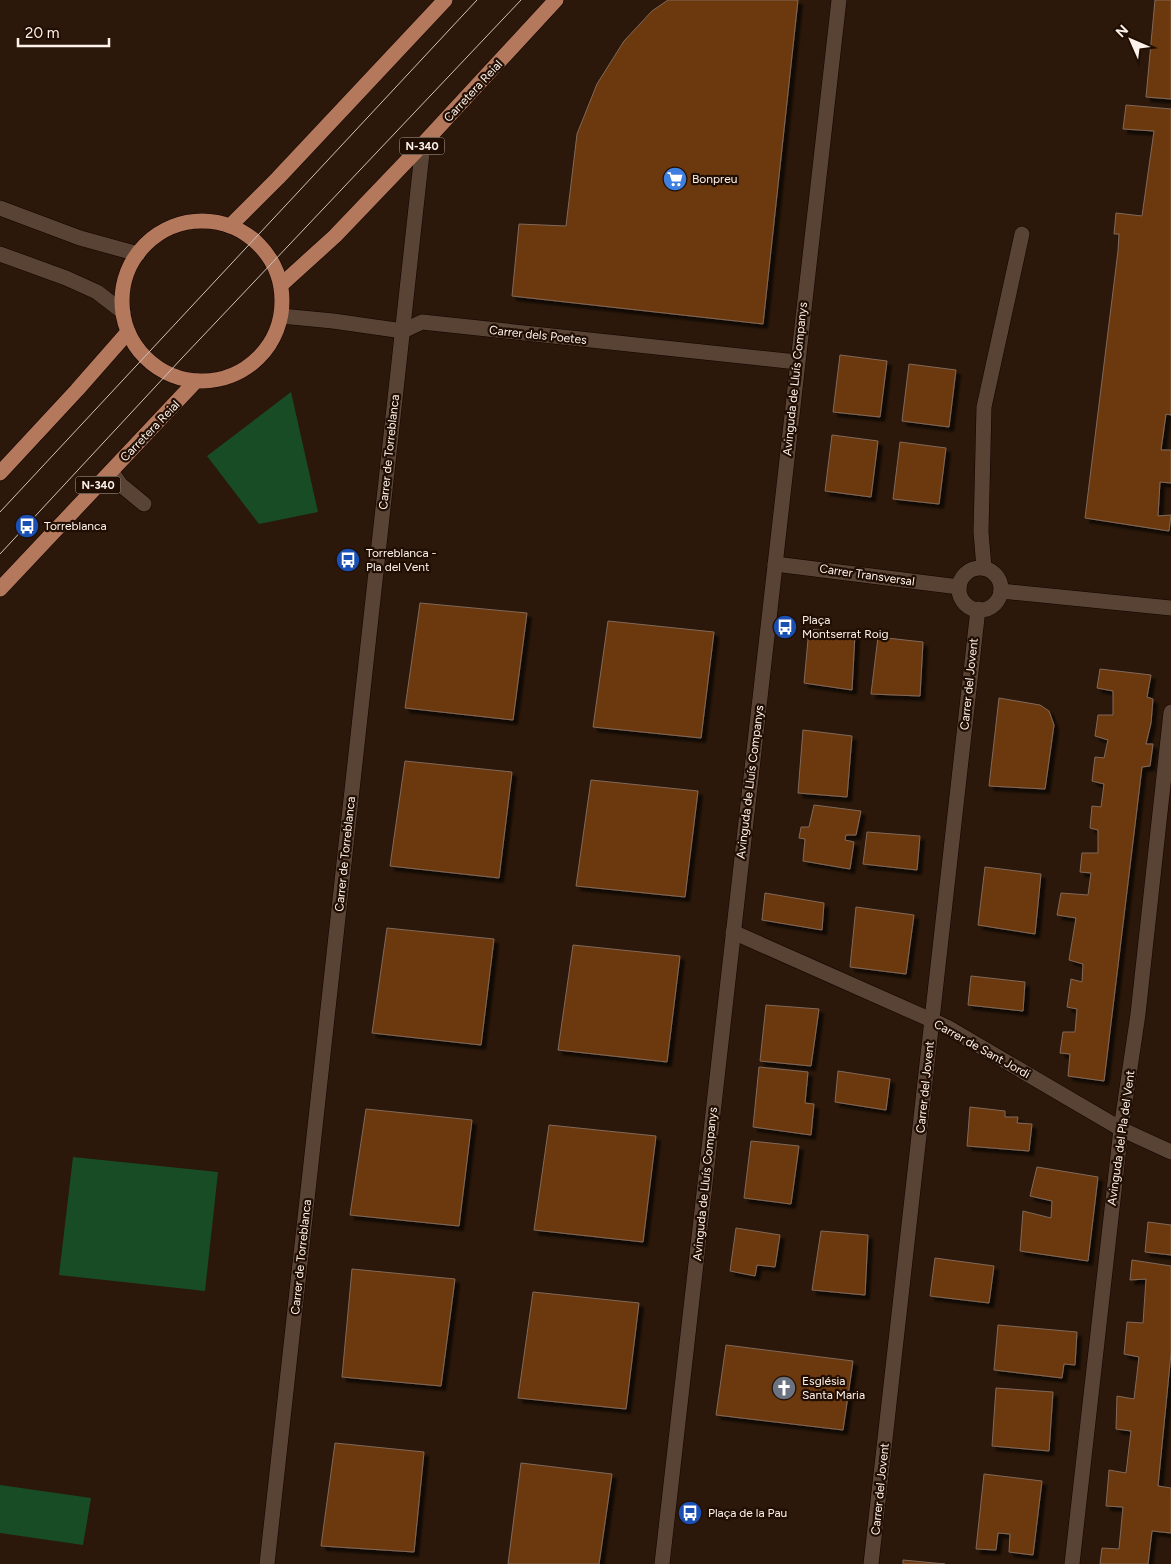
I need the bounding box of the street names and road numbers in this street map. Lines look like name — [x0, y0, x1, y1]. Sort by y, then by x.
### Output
street label: Carretera Reial — [441, 57, 505, 125]
road number: N-340 — [400, 138, 444, 154]
street label: Avinguda de Lluís Companys — [780, 301, 810, 457]
street label: Carrer dels Poetes — [488, 323, 588, 347]
street label: Carrer de Torreblanca — [376, 394, 402, 510]
street label: Carretera Reial — [117, 398, 183, 464]
road number: N-340 — [76, 476, 120, 494]
street label: Carrer Transversal — [818, 561, 916, 589]
street label: Carrer del Jovent — [957, 637, 981, 731]
street label: Avinguda de Lluís Companys — [734, 704, 766, 860]
street label: Carrer de Torreblanca — [332, 796, 358, 912]
street label: Carrer de Sant Jordi — [932, 1017, 1032, 1081]
street label: Carrer del Jovent — [913, 1040, 937, 1134]
street label: Avinguda del Pla del Vent — [1105, 1069, 1137, 1206]
street label: Avinguda de Lluís Companys — [690, 1106, 720, 1262]
street label: Carrer de Torreblanca — [288, 1199, 314, 1315]
street label: Carrer del Jovent — [868, 1442, 892, 1536]

